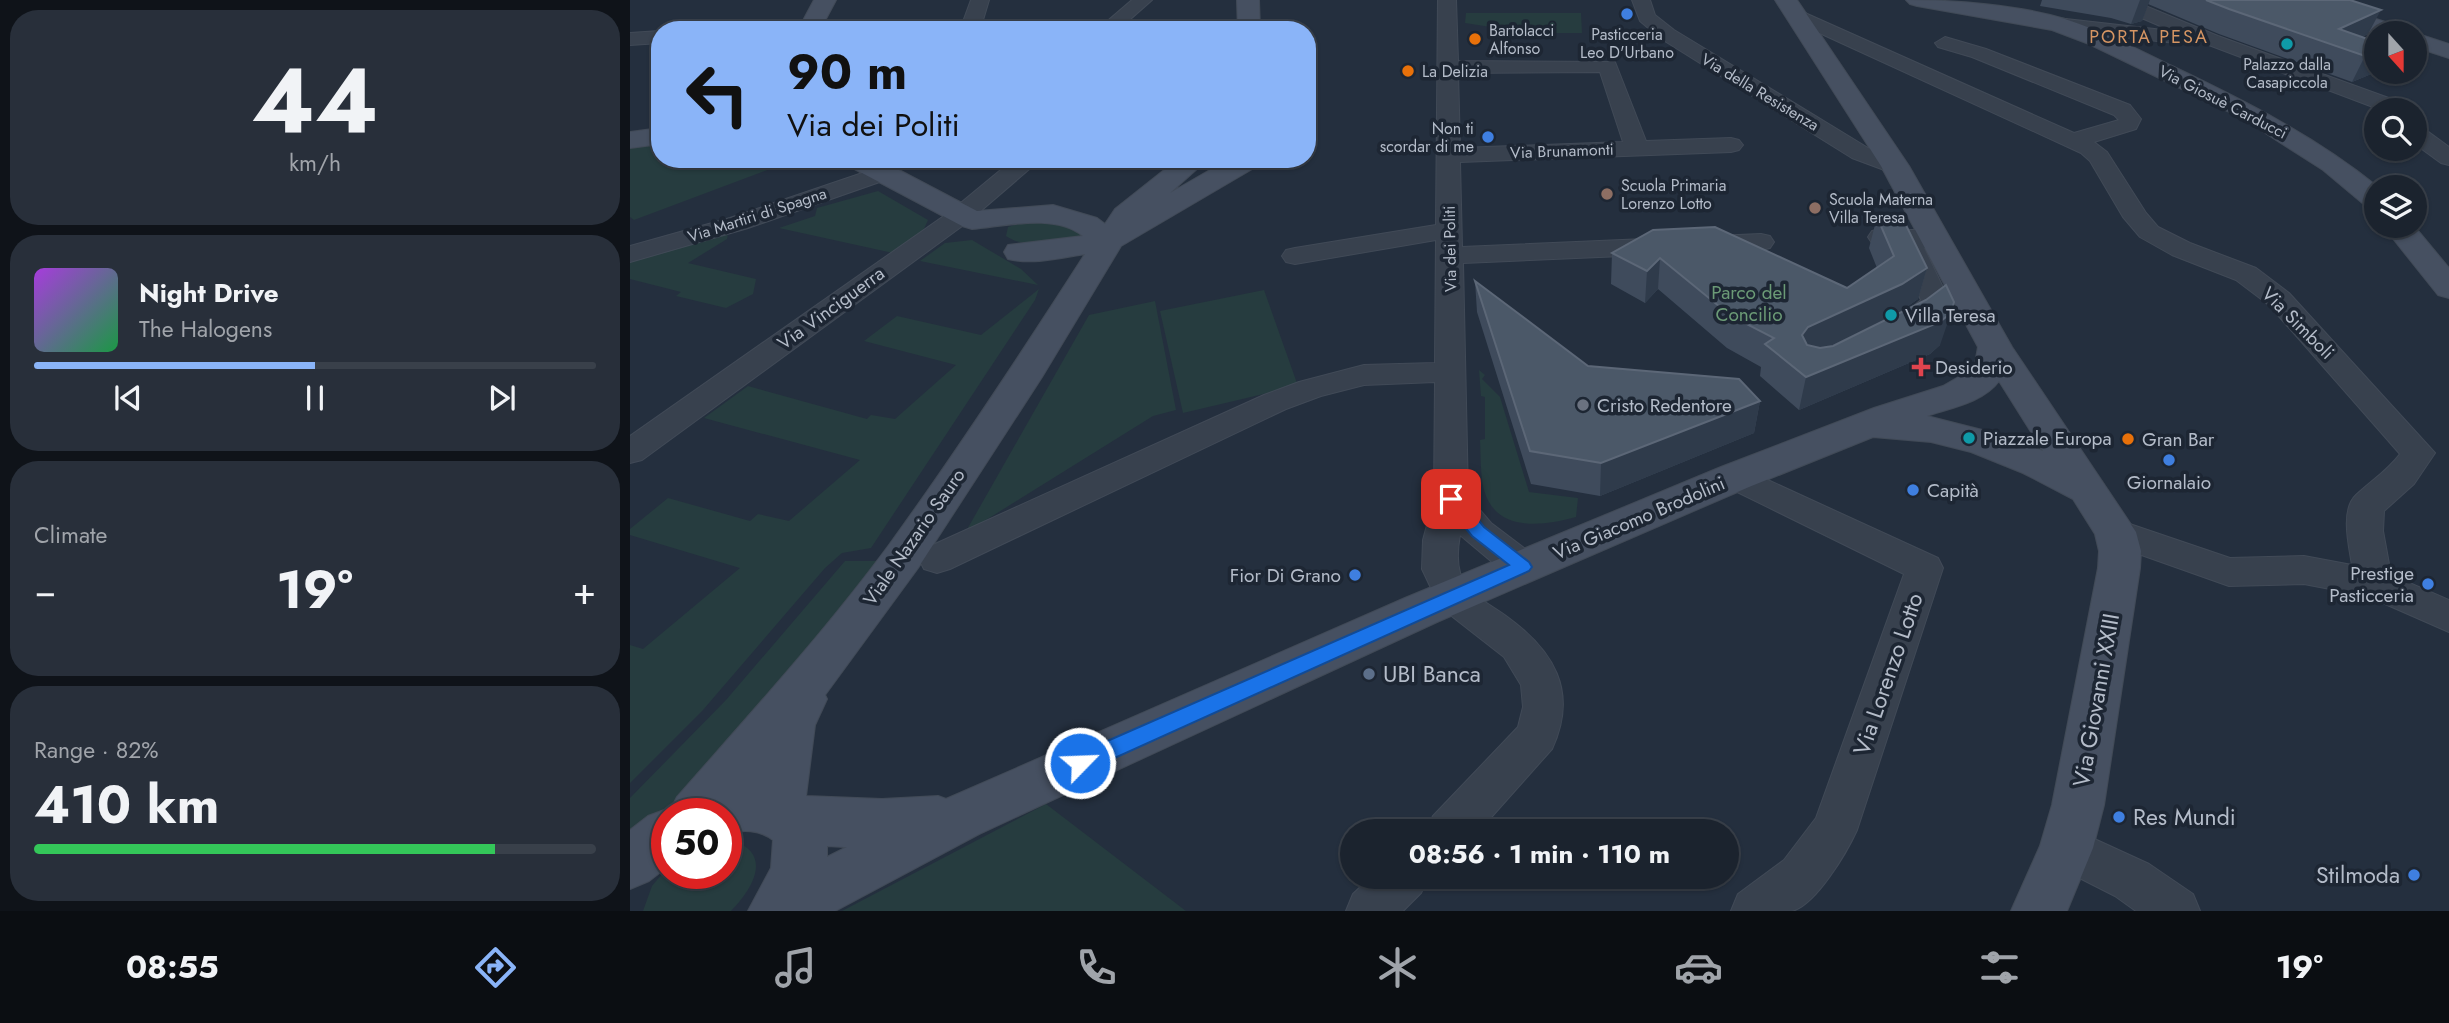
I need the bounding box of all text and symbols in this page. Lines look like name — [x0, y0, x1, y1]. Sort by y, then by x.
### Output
marker: Pasticceria Leo D'Urbano — [1619, 6, 1635, 22]
place label: Bartolacci Alfonso — [1489, 19, 1555, 60]
north arrow — [2364, 21, 2427, 84]
map controls — [2364, 21, 2427, 238]
place label: Pasticceria Leo D'Urbano — [1580, 23, 1674, 64]
district label: PORTA PESA — [2089, 24, 2209, 50]
marker: Bartolacci Alfonso — [1467, 31, 1483, 47]
text: 44 — [251, 35, 379, 166]
marker: Palazzo dalla Casapiccola — [2279, 36, 2295, 52]
text: 90 m — [787, 37, 907, 107]
street label: Via della Resistenza — [1697, 48, 1823, 136]
icon: left — [672, 49, 763, 140]
place label: Palazzo dalla Casapiccola — [2243, 53, 2331, 94]
place label: La Delizia — [1422, 60, 1488, 83]
street label: Via Giosuè Carducci — [2155, 60, 2291, 144]
marker: La Delizia — [1400, 63, 1416, 79]
button: search — [2364, 98, 2427, 161]
text: Via dei Politi — [787, 102, 960, 148]
place label: Non ti scordar di me — [1380, 117, 1474, 158]
marker: Non ti scordar di me — [1480, 129, 1496, 145]
street label: Via Brunamonti — [1510, 138, 1614, 164]
text: km/h — [289, 146, 341, 180]
place label: Scuola Primaria Lorenzo Lotto — [1621, 174, 1726, 215]
button: layers — [2364, 175, 2427, 238]
street label: Via Martiri di Spagna — [685, 182, 829, 248]
marker: Scuola Primaria Lorenzo Lotto — [1599, 186, 1615, 202]
place label: Scuola Materna Villa Teresa — [1829, 188, 1933, 229]
marker: Scuola Materna Villa Teresa — [1807, 200, 1823, 216]
street label: Via dei Politi — [1438, 206, 1462, 292]
street label: Via Vinciguerra — [772, 260, 890, 356]
text: Night Drive — [139, 274, 279, 312]
park label: Parco del Concilio — [1711, 279, 1787, 328]
street label: Via Simboli — [2256, 281, 2340, 365]
place label: Villa Teresa — [1905, 302, 1996, 329]
marker: Villa Teresa — [1883, 307, 1899, 323]
text: The Halogens — [139, 312, 272, 346]
place label: Desiderio — [1935, 354, 2013, 381]
marker: Desiderio — [1913, 359, 1929, 375]
icon: previous — [109, 379, 147, 417]
icon: pause — [296, 379, 334, 417]
icon: next — [483, 379, 521, 417]
place label: Cristo Redentore — [1597, 392, 1732, 419]
marker: Cristo Redentore — [1575, 397, 1591, 413]
place label: Piazzale Europa — [1983, 425, 2112, 452]
place label: Gran Bar — [2142, 426, 2215, 453]
marker: Piazzale Europa — [1961, 430, 1977, 446]
marker: Gran Bar — [2120, 431, 2136, 447]
marker: Giornalaio — [2161, 452, 2177, 468]
street label: Viale Nazario Sauro — [857, 463, 971, 611]
pin — [1421, 469, 1481, 529]
place label: Giornalaio — [2127, 469, 2211, 496]
street label: Via Giacomo Brodolini — [1549, 470, 1729, 566]
place label: Capità — [1927, 477, 1979, 504]
icon: arrive — [1432, 480, 1470, 518]
marker: Capità — [1905, 482, 1921, 498]
text: Climate — [34, 518, 107, 552]
text: 19° — [276, 552, 353, 628]
place label: Prestige Pasticceria — [2329, 560, 2414, 609]
place label: Fior Di Grano — [1230, 562, 1341, 589]
text: − — [34, 563, 56, 618]
text: + — [573, 563, 596, 618]
marker: Fior Di Grano — [1347, 567, 1363, 583]
marker: Prestige Pasticceria — [2420, 576, 2436, 592]
street label: Via Lorenzo Lotto — [1844, 588, 1932, 760]
street label: Via Giovanni XXIII — [2064, 610, 2128, 790]
place label: UBI Banca — [1383, 657, 1481, 691]
marker: UBI Banca — [1361, 666, 1377, 682]
position arrow — [1043, 726, 1117, 800]
text: Range · 82% — [34, 733, 159, 767]
text: 410 km — [34, 767, 219, 843]
speed limit sign: 50 — [651, 798, 742, 889]
place label: Res Mundi — [2133, 800, 2236, 834]
marker: Res Mundi — [2111, 809, 2127, 825]
text: 08:56 · 1 min · 110 m — [1409, 835, 1670, 873]
place label: Stilmoda — [2316, 858, 2400, 892]
marker: Stilmoda — [2406, 867, 2422, 883]
icon: directions — [471, 943, 520, 992]
icon: music — [771, 943, 820, 992]
icon: phone — [1072, 943, 1121, 992]
icon: climate — [1373, 943, 1422, 992]
icon: car — [1674, 943, 1723, 992]
icon: filters — [1975, 943, 2024, 992]
text: 08:55 — [126, 944, 219, 990]
text: 19° — [2276, 944, 2323, 990]

